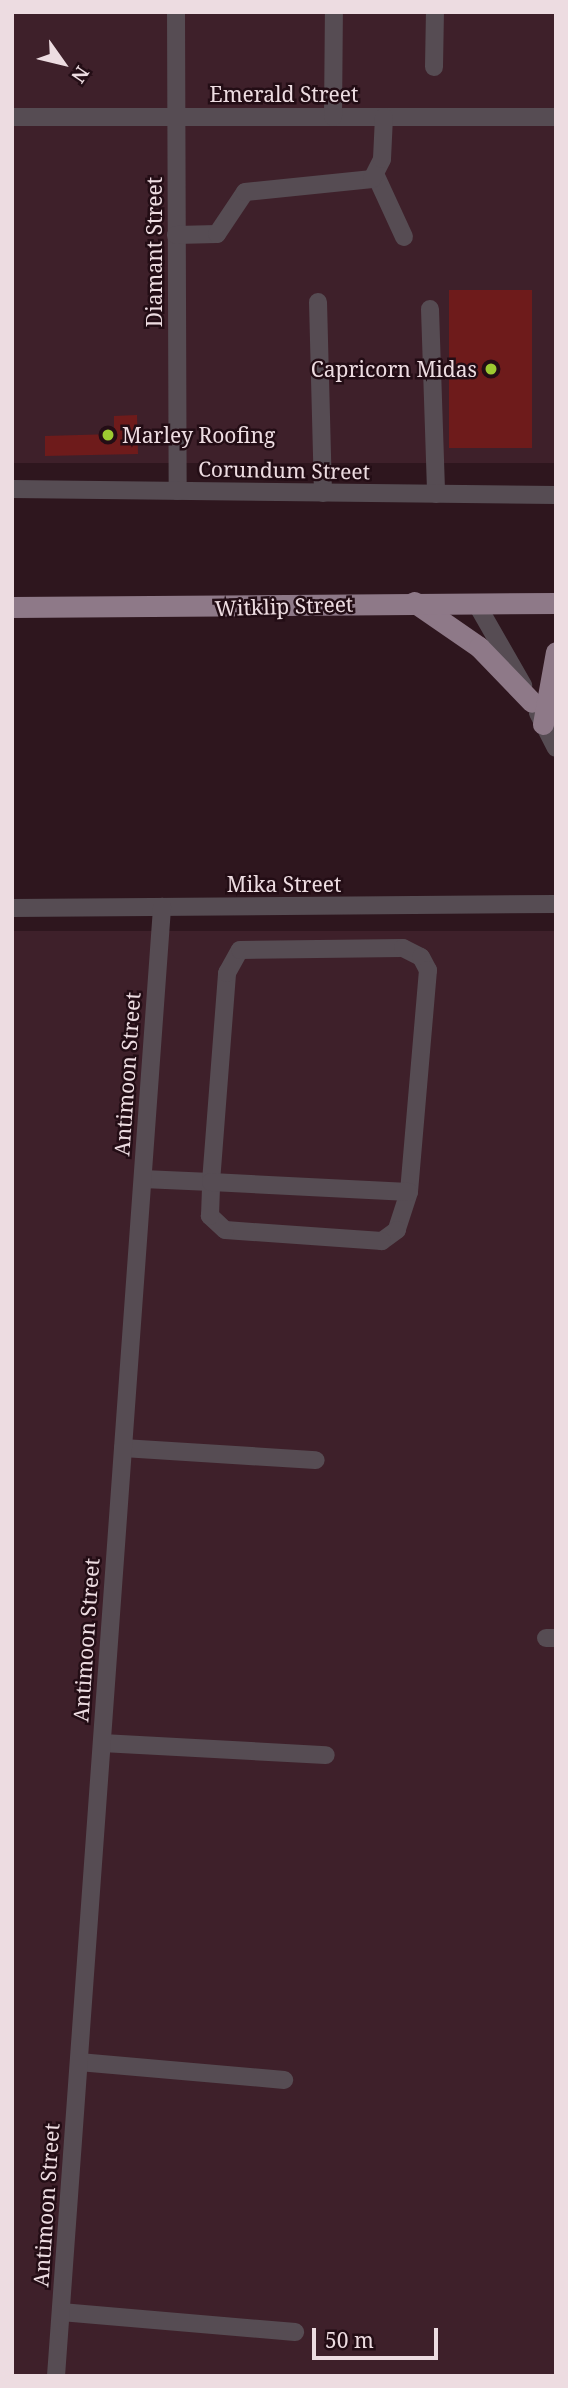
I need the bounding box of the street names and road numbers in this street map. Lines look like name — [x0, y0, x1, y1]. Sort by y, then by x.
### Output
street label: Emerald Street — [210, 81, 358, 107]
street label: Diamant Street — [141, 177, 167, 327]
street label: Corundum Street — [198, 456, 370, 484]
street label: Witklip Street — [214, 591, 354, 621]
street label: Mika Street — [227, 871, 341, 897]
street label: Antimoon Street — [109, 991, 145, 1157]
street label: Antimoon Street — [68, 1557, 104, 1723]
street label: Antimoon Street — [28, 2122, 64, 2288]

